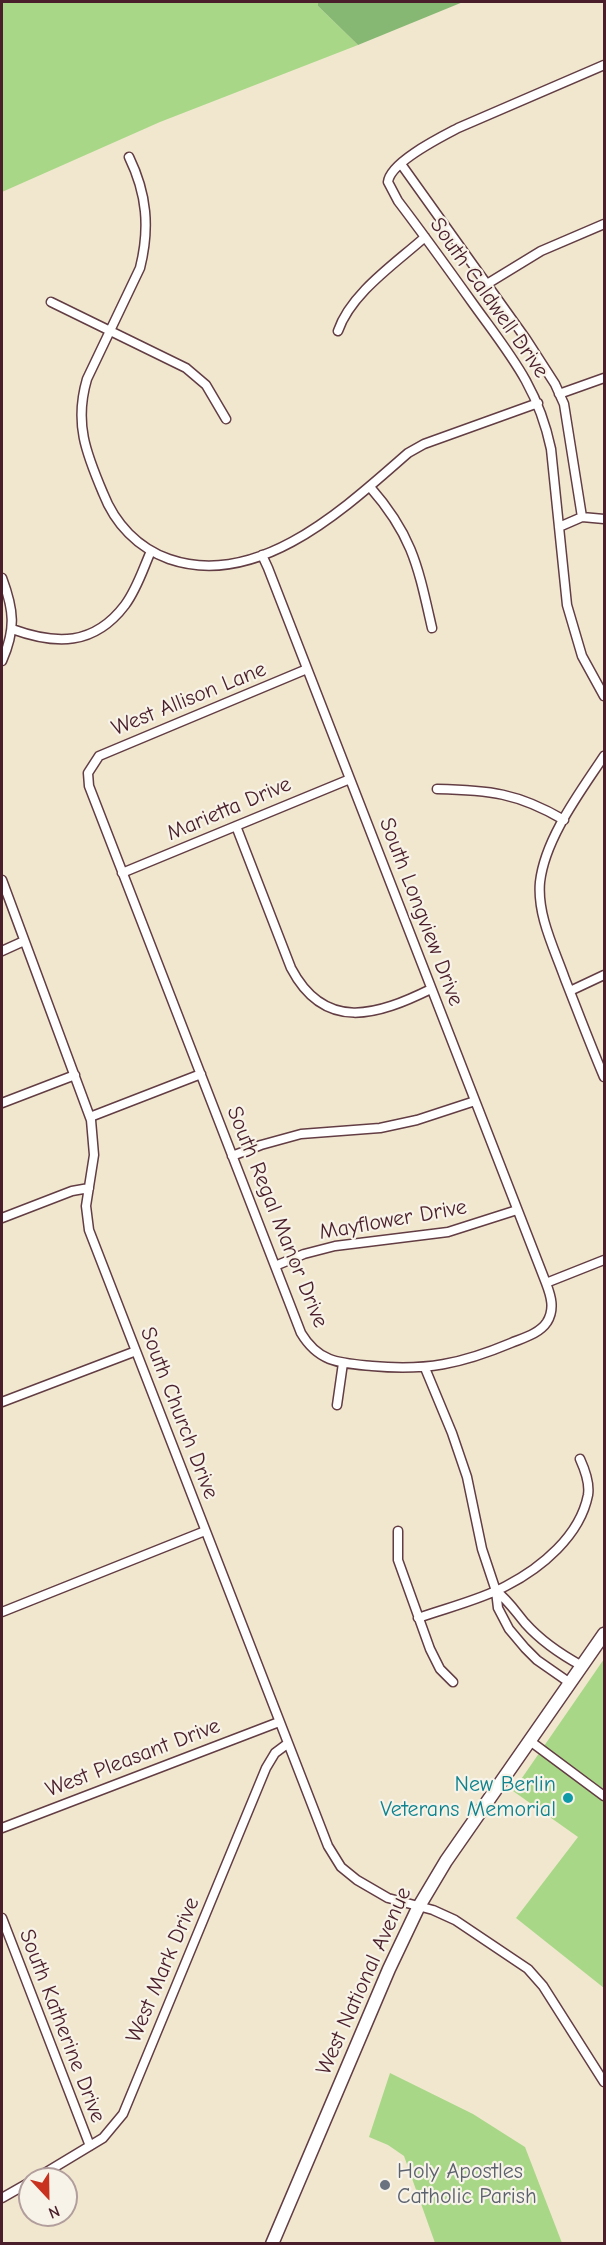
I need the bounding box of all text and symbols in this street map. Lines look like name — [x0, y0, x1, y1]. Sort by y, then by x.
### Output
street label: South Caldwell Drive — [424, 213, 554, 383]
street label: West Allison Lane — [108, 656, 270, 742]
street label: Marietta Drive — [163, 771, 295, 847]
street label: South Longview Drive — [373, 814, 469, 1010]
street label: South Regal Manor Drive — [220, 1102, 334, 1332]
street label: Mayflower Drive — [317, 1194, 469, 1246]
street label: South Church Drive — [134, 1323, 224, 1503]
street label: West Pleasant Drive — [42, 1713, 224, 1803]
place label: New Berlin Veterans Memorial — [380, 1772, 556, 1824]
marker: New Berlin Veterans Memorial — [561, 1791, 575, 1805]
street label: West National Avenue — [311, 1883, 417, 2079]
street label: West Mark Drive — [121, 1893, 205, 2047]
street label: South Katherine Drive — [13, 1926, 111, 2126]
place label: Holy Apostles Catholic Parish — [397, 2159, 537, 2210]
north arrow — [18, 2167, 78, 2227]
marker: Holy Apostles Catholic Parish — [378, 2178, 392, 2192]
text: N — [46, 2202, 62, 2222]

